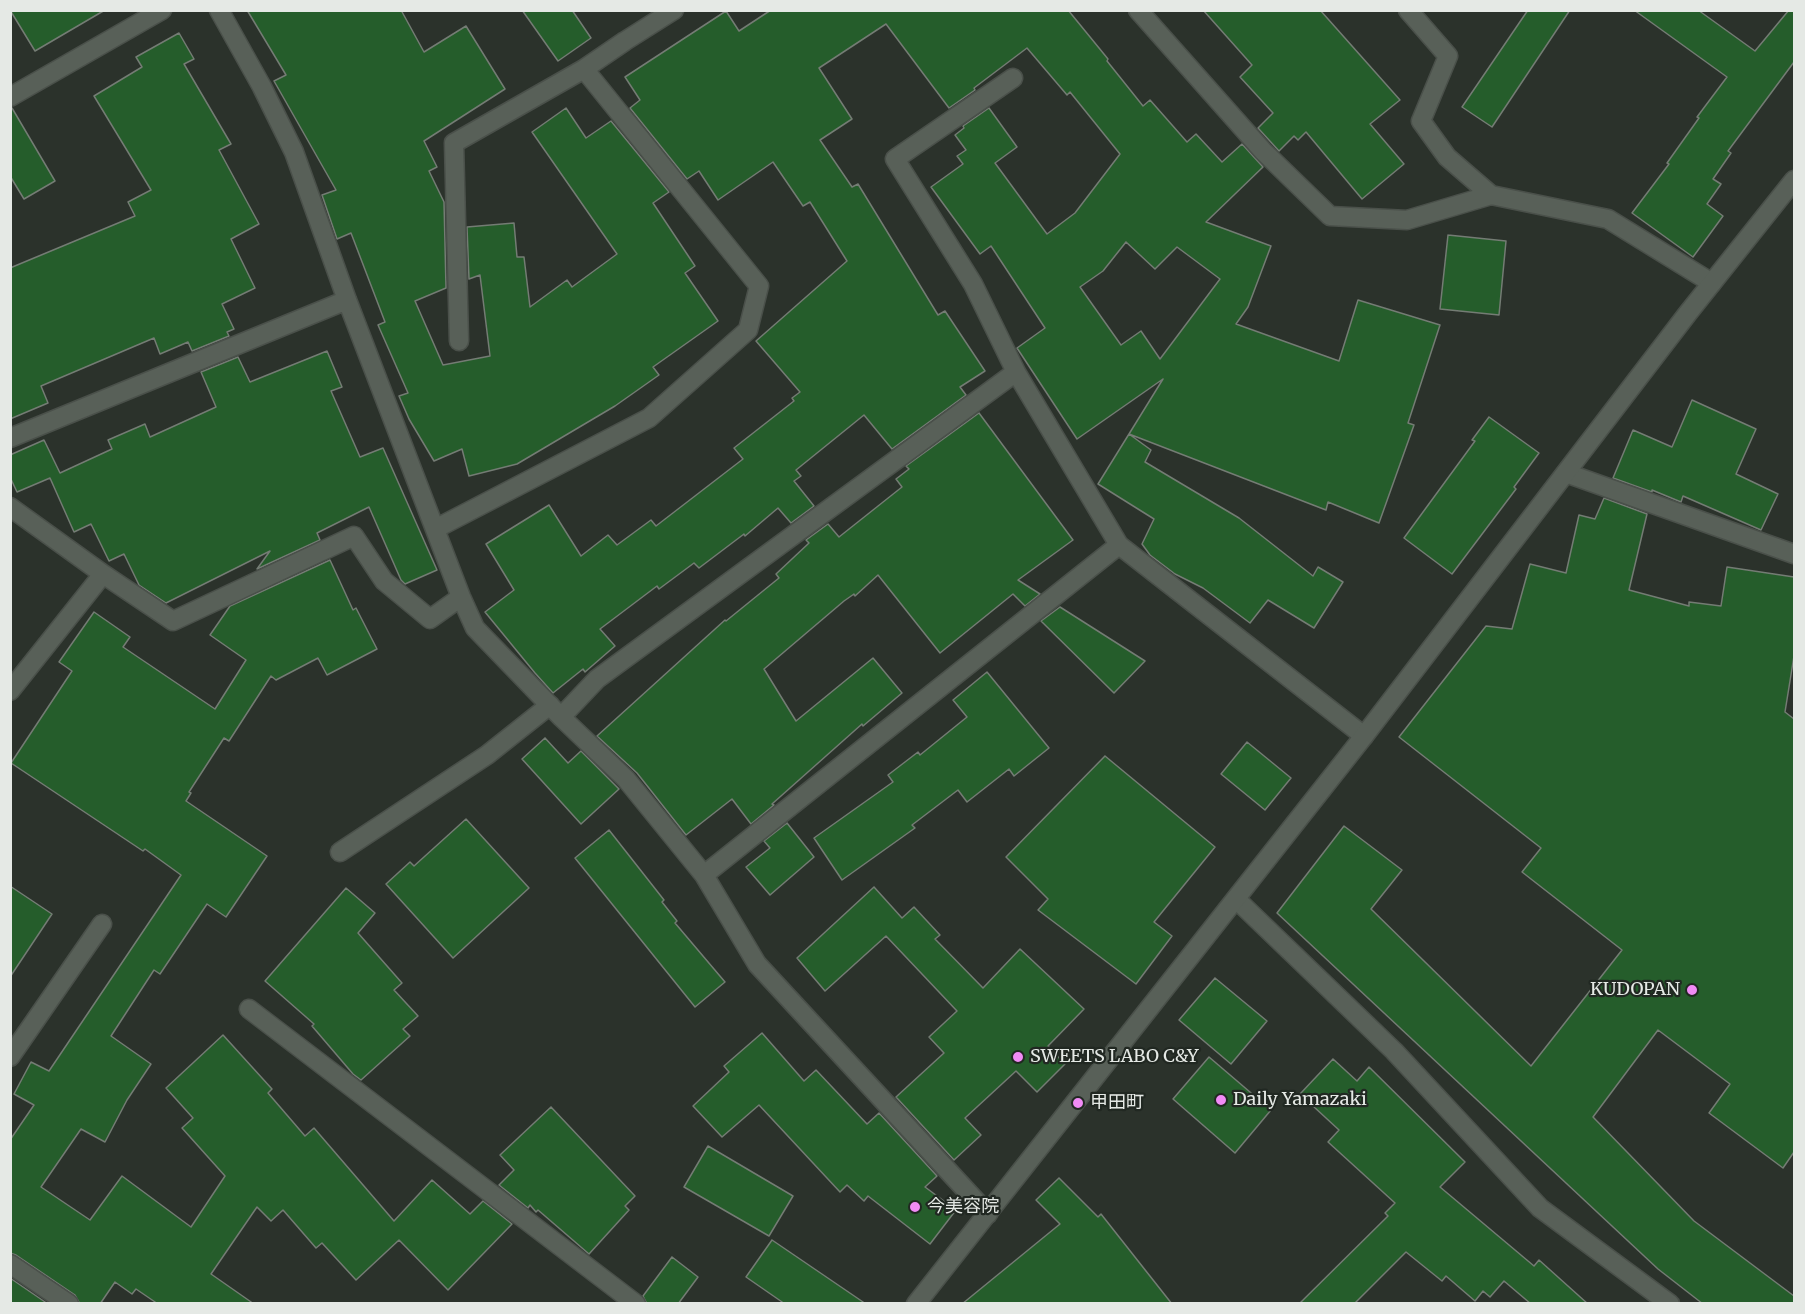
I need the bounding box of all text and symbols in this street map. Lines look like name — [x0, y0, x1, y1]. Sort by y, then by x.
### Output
place label: KUDOPAN — [1590, 979, 1680, 1001]
marker: KUDOPAN — [1685, 983, 1699, 997]
place label: SWEETS LABO C&Y — [1030, 1046, 1198, 1068]
marker: SWEETS LABO C&Y — [1011, 1050, 1025, 1064]
place label: Daily Yamazaki — [1233, 1089, 1367, 1111]
place label: 甲田町 — [1090, 1092, 1144, 1114]
marker: Daily Yamazaki — [1214, 1093, 1228, 1107]
marker: 甲田町 — [1071, 1096, 1085, 1110]
place label: 今美容院 — [927, 1196, 999, 1218]
marker: 今美容院 — [908, 1200, 922, 1214]

